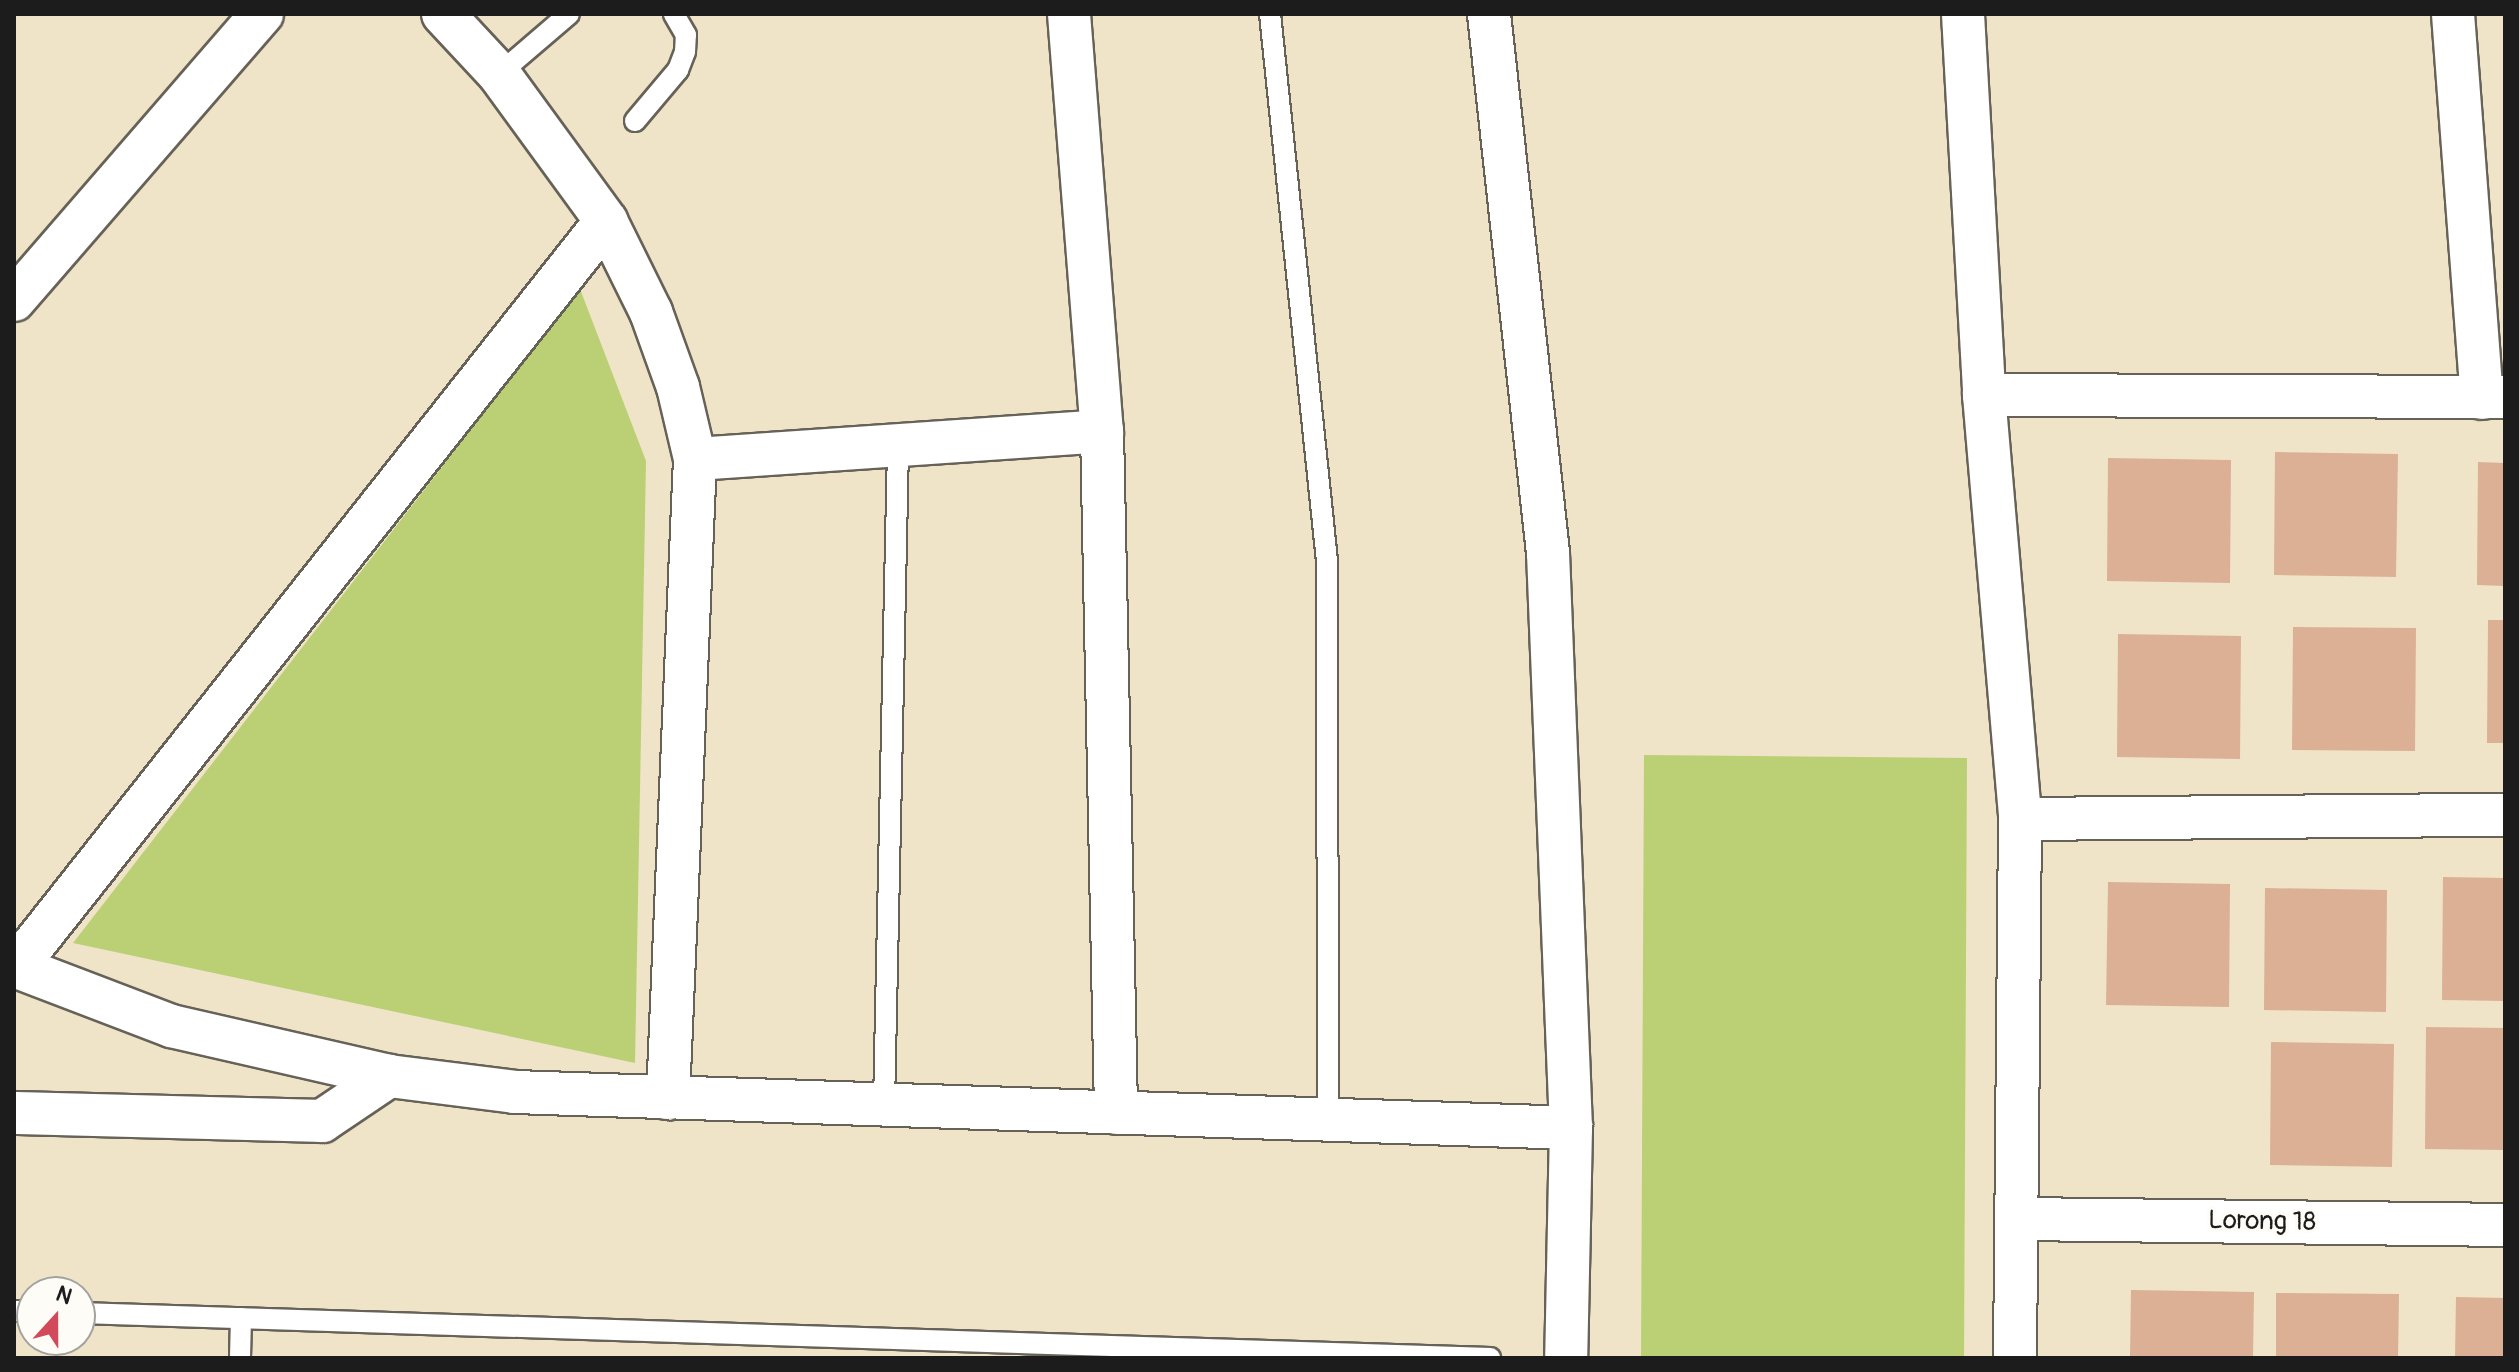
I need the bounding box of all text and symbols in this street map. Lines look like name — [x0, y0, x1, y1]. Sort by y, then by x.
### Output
street label: Lorong 18 — [2208, 1205, 2316, 1239]
north arrow — [16, 1276, 96, 1356]
text: N — [52, 1280, 76, 1311]

